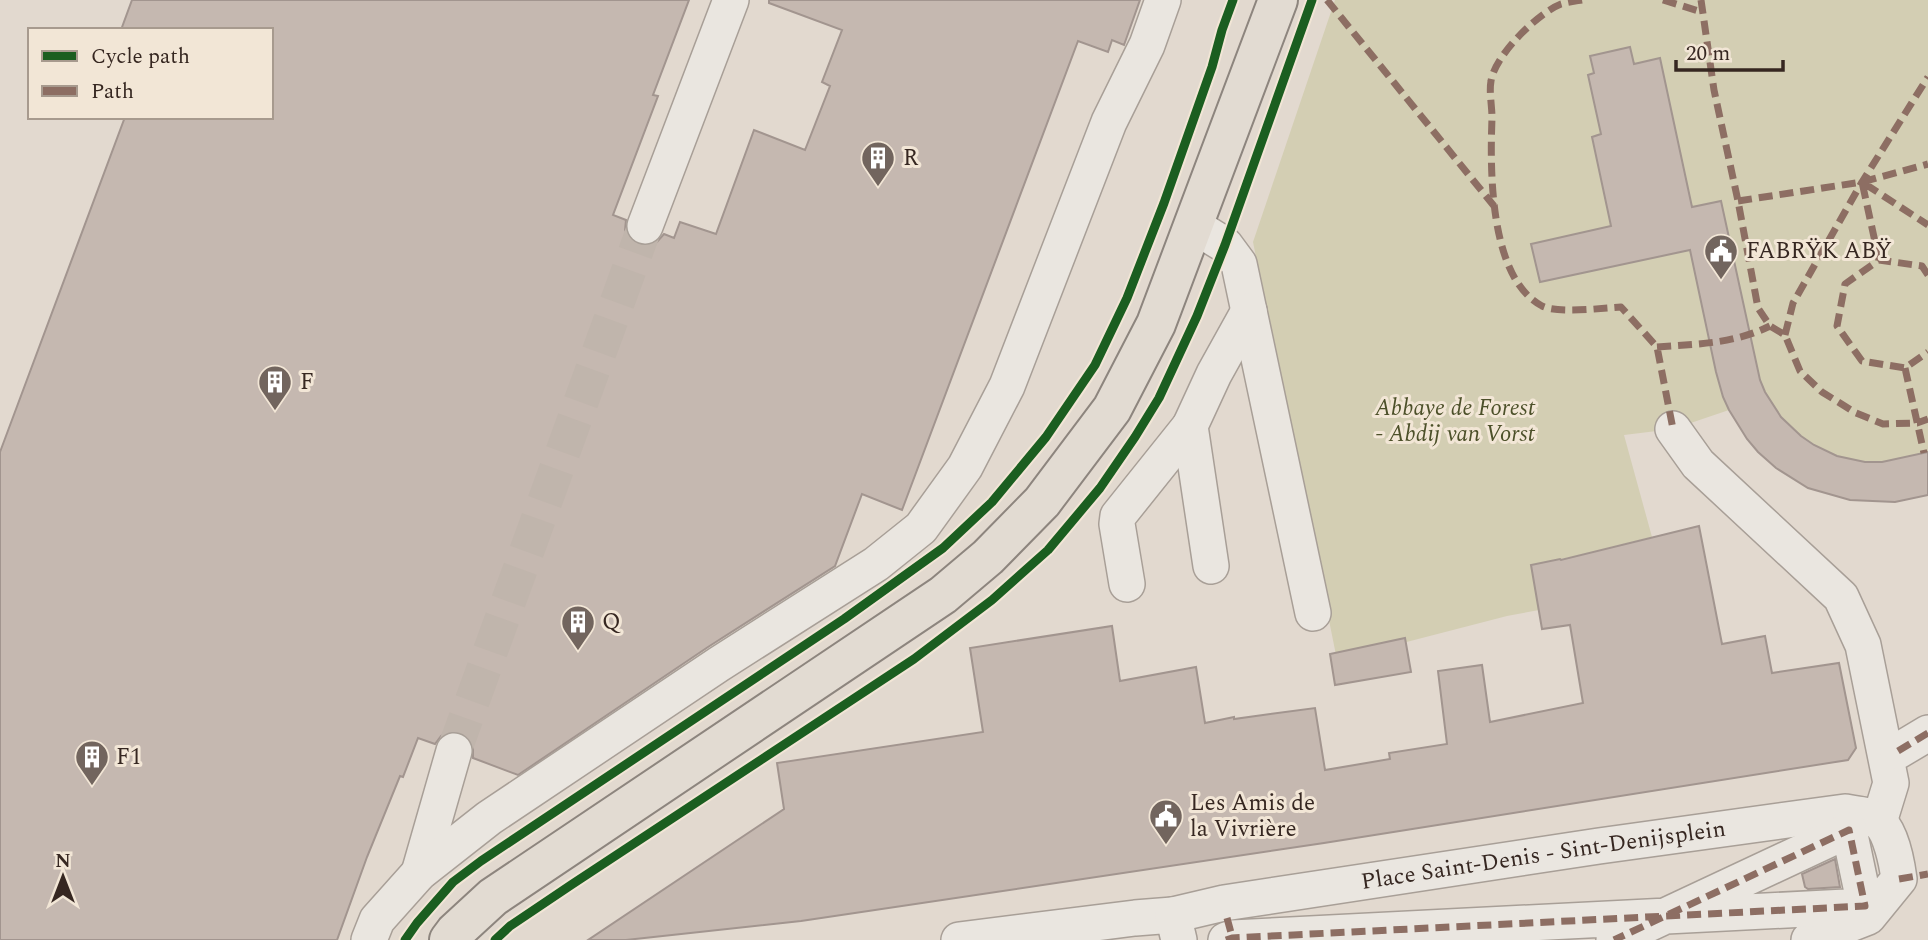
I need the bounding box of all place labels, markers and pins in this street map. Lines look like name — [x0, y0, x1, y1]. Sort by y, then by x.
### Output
building icon: R — [859, 139, 897, 188]
place label: R — [903, 141, 919, 176]
public building icon: FABRŸK ABŸ — [1702, 232, 1740, 281]
place label: FABRŸK ABŸ — [1746, 234, 1892, 269]
building icon: F — [256, 363, 294, 412]
place label: F — [300, 365, 314, 400]
building icon: Q — [559, 603, 597, 652]
place label: Q — [602, 605, 621, 640]
building icon: F1 — [73, 738, 111, 787]
place label: F1 — [116, 740, 142, 775]
place label: Les Amis de la Vivrière — [1190, 786, 1315, 847]
public building icon: Les Amis de la Vivrière — [1147, 797, 1185, 846]

